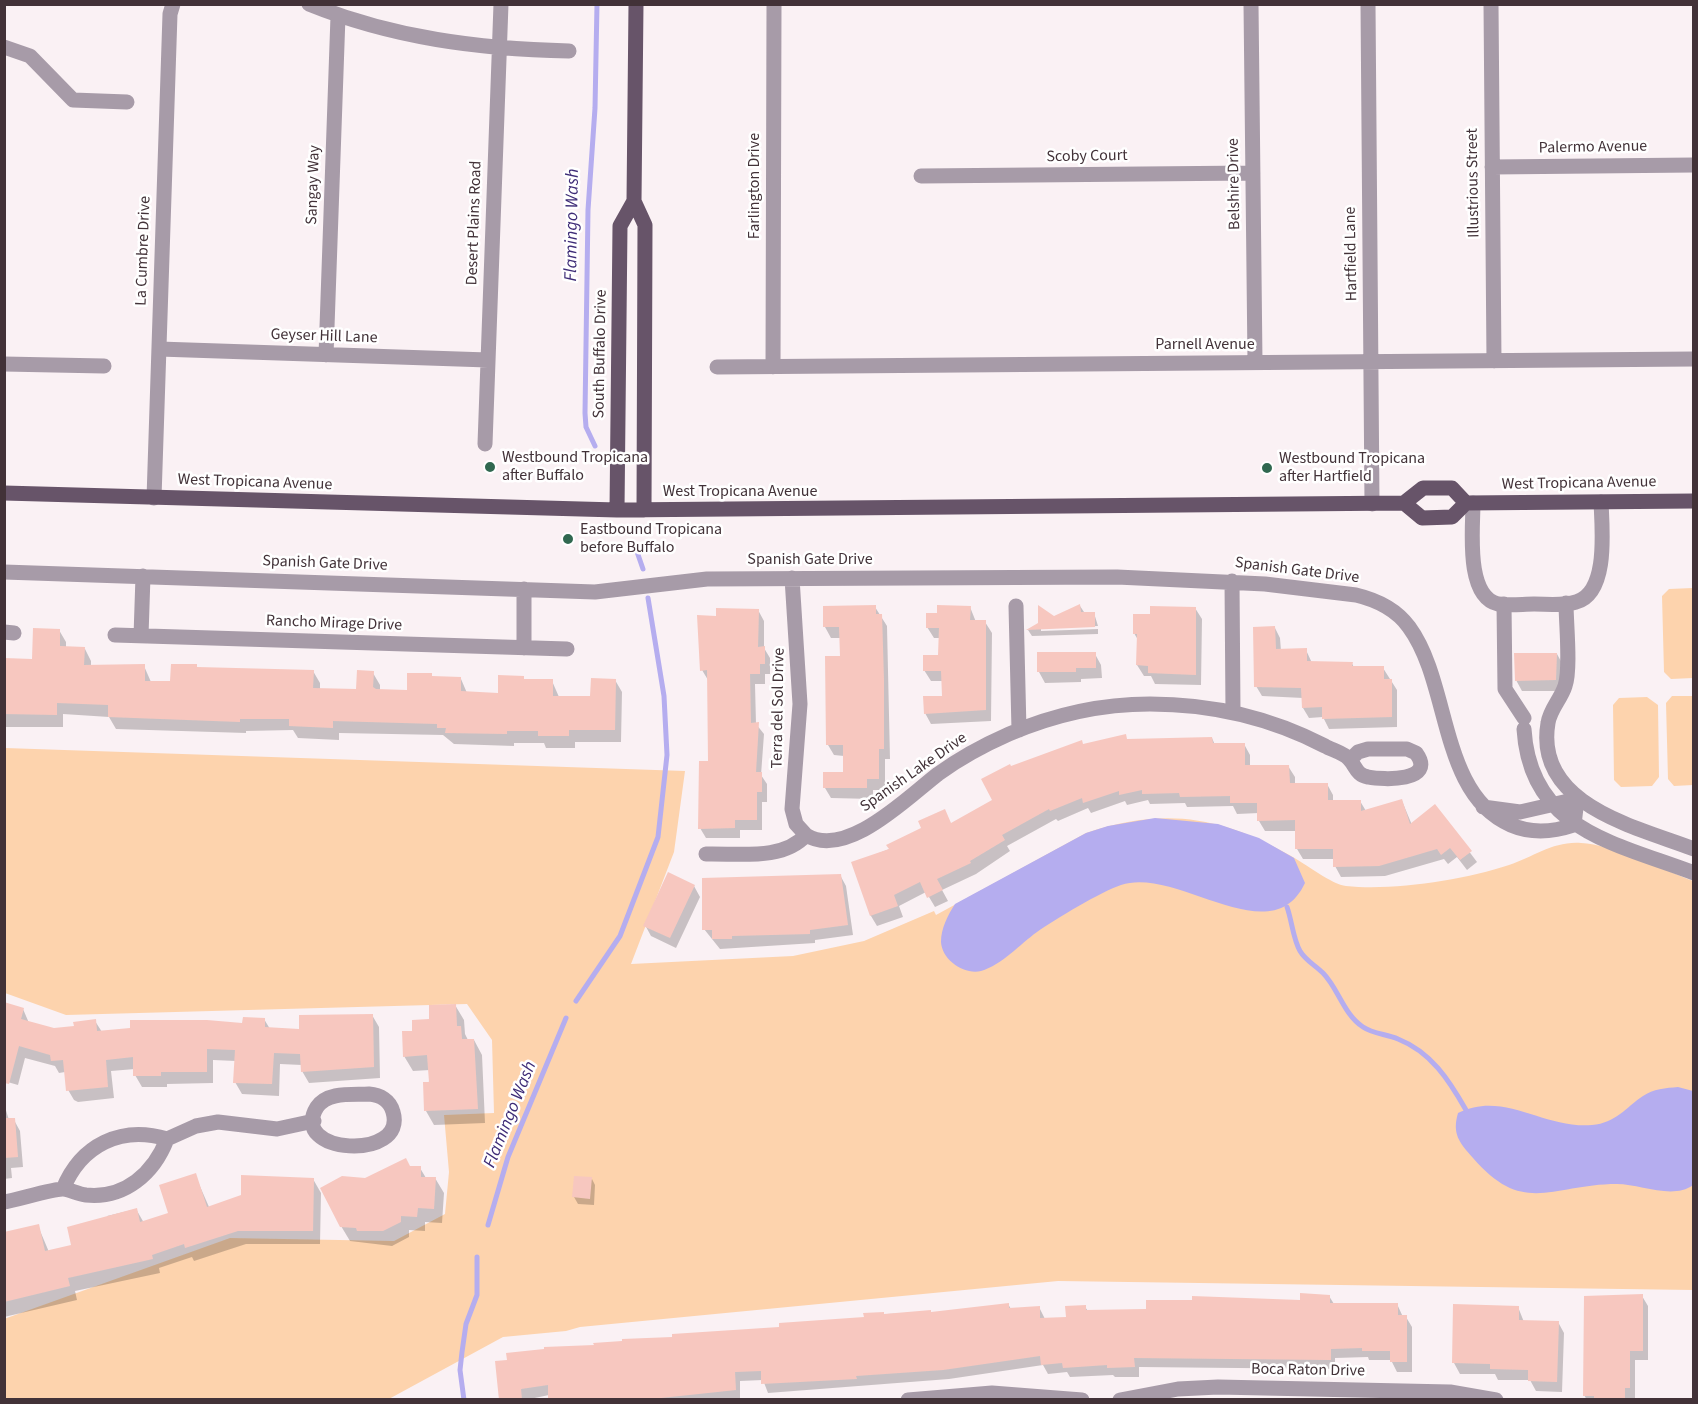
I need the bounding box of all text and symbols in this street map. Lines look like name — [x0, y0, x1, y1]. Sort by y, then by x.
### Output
street label: Illustrious Street — [1463, 128, 1485, 238]
street label: Farlington Drive — [745, 133, 765, 239]
street label: Palermo Avenue — [1539, 137, 1647, 159]
street label: Belshire Drive — [1225, 138, 1245, 230]
street label: Sangay Way — [303, 145, 325, 225]
street label: Scoby Court — [1046, 147, 1128, 167]
street label: Desert Plains Road — [463, 160, 487, 286]
water label: Flamingo Wash — [561, 168, 585, 282]
street label: La Cumbre Drive — [132, 196, 156, 306]
street label: Hartfield Lane — [1342, 207, 1362, 301]
street label: South Buffalo Drive — [590, 289, 612, 419]
street label: Geyser Hill Lane — [270, 326, 378, 348]
street label: Parnell Avenue — [1155, 335, 1255, 355]
place label: Westbound Tropicana after Buffalo — [502, 448, 648, 486]
place label: Westbound Tropicana after Hartfield — [1279, 449, 1425, 487]
marker: Westbound Tropicana after Buffalo — [483, 460, 497, 474]
marker: Westbound Tropicana after Hartfield — [1260, 461, 1274, 475]
street label: West Tropicana Avenue — [177, 471, 333, 495]
street label: West Tropicana Avenue — [1501, 473, 1657, 495]
street label: West Tropicana Avenue — [663, 482, 817, 502]
place label: Eastbound Tropicana before Buffalo — [580, 520, 722, 558]
marker: Eastbound Tropicana before Buffalo — [561, 532, 575, 546]
street label: Spanish Gate Drive — [747, 550, 873, 570]
street label: Spanish Gate Drive — [262, 552, 388, 576]
street label: Spanish Gate Drive — [1234, 554, 1360, 588]
street label: Rancho Mirage Drive — [266, 612, 402, 636]
street label: Terra del Sol Drive — [768, 647, 790, 769]
street label: Spanish Lake Drive — [857, 729, 971, 817]
water label: Flamingo Wash — [480, 1059, 542, 1171]
street label: Boca Raton Drive — [1251, 1360, 1365, 1382]

